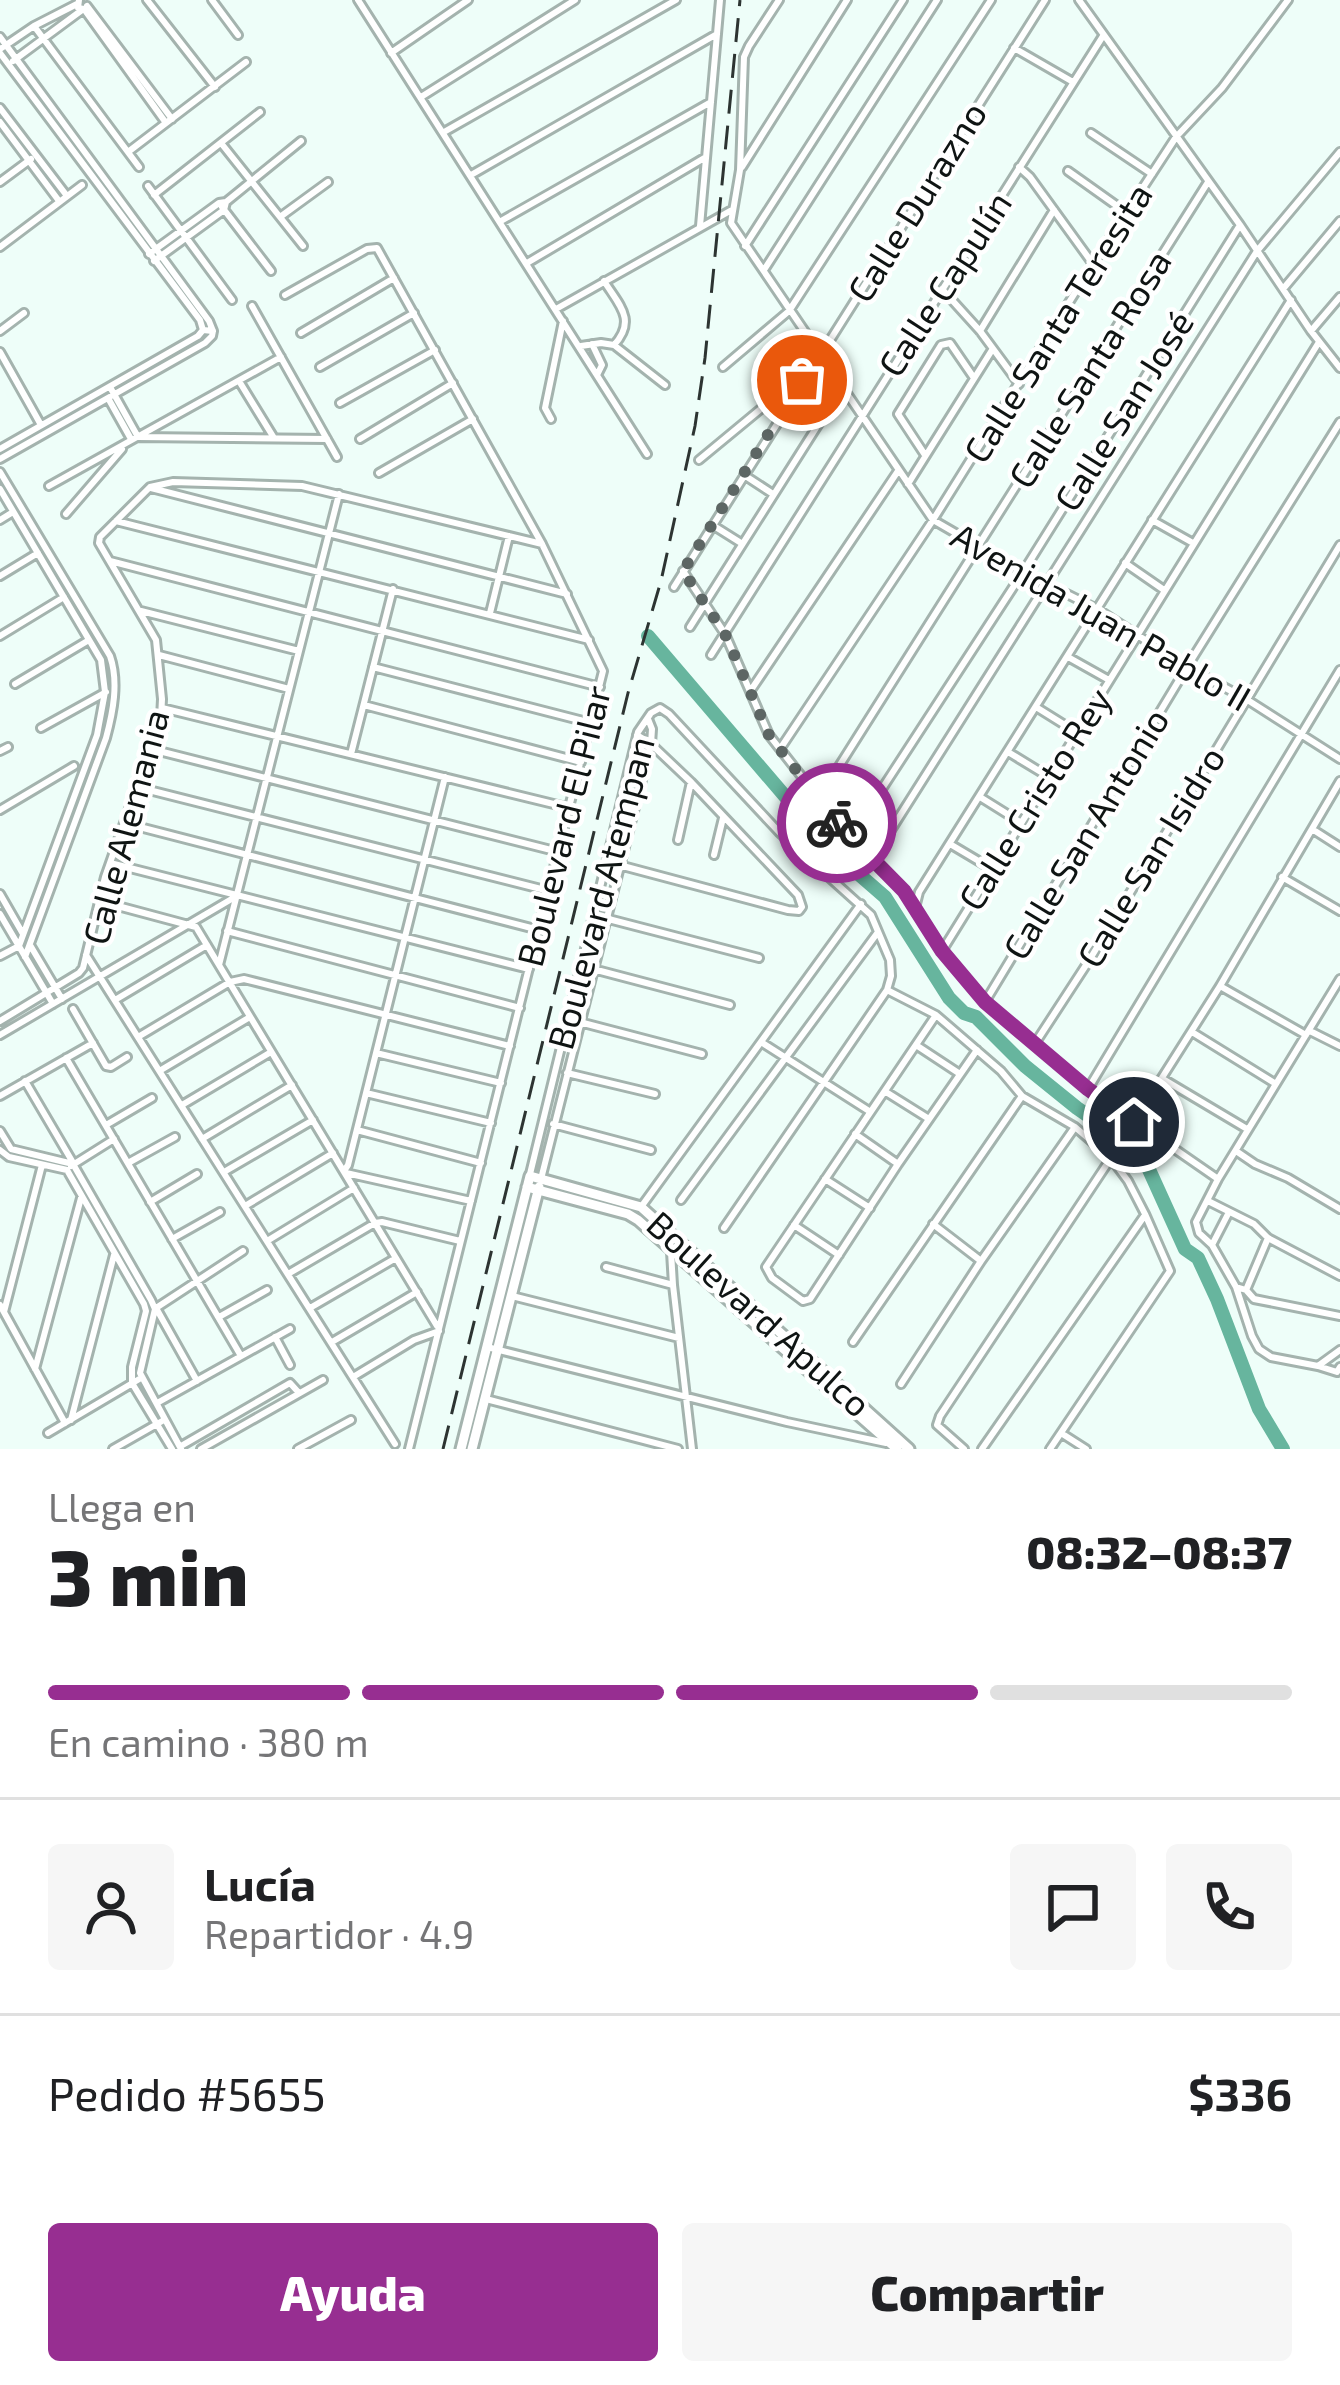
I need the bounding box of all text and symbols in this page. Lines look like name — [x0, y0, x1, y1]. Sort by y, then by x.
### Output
street label: Calle Durazno — [837, 93, 994, 309]
street label: Calle Santa Teresita — [953, 175, 1160, 470]
street label: Calle Capulín — [868, 183, 1019, 383]
street label: Calle Santa Rosa — [998, 241, 1179, 495]
street label: Calle San José — [1044, 302, 1201, 518]
pin — [751, 329, 853, 431]
icon: bag — [769, 347, 835, 413]
street label: Avenida Juan Pablo II — [945, 513, 1259, 719]
street label: Calle Cristo Rey — [948, 679, 1119, 917]
street label: Boulevard El Pilar — [507, 681, 618, 970]
street label: Calle San Antonio — [993, 700, 1176, 966]
street label: Calle Alemania — [73, 704, 177, 949]
street label: Boulevard Atempan — [537, 732, 662, 1054]
street label: Calle San Isidro — [1067, 738, 1232, 974]
courier — [777, 763, 897, 883]
icon: bike — [804, 790, 870, 856]
pin — [1083, 1071, 1185, 1173]
icon: home — [1101, 1089, 1167, 1155]
street label: Boulevard Apulco — [639, 1201, 881, 1425]
text: Llega en — [48, 1483, 196, 1530]
text: 08:32–08:37 — [1026, 1524, 1292, 1578]
text: 3 min — [48, 1528, 249, 1622]
text: En camino · 380 m — [48, 1718, 369, 1765]
button: person — [48, 1844, 174, 1970]
button: chat — [1010, 1844, 1136, 1970]
button: phone — [1166, 1844, 1292, 1970]
text: Lucía — [204, 1856, 316, 1910]
text: Repartidor · 4.9 — [204, 1910, 474, 1957]
text: Pedido #5655 — [48, 2066, 326, 2120]
text: $336 — [1188, 2066, 1292, 2120]
button: Ayuda — [48, 2223, 658, 2361]
button: Compartir — [682, 2223, 1292, 2361]

